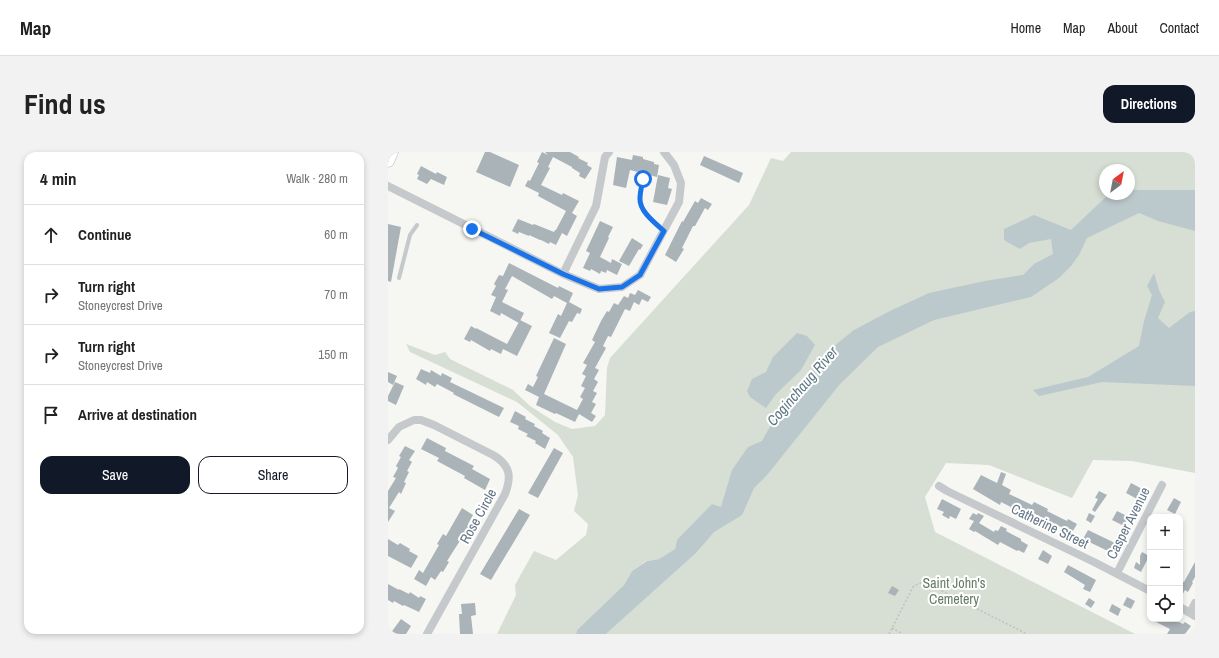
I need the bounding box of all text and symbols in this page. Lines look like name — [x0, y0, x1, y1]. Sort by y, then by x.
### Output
text: Map — [20, 15, 51, 41]
text: Home — [1010, 19, 1041, 37]
text: Map — [1063, 19, 1085, 37]
text: About — [1107, 19, 1137, 37]
text: Contact — [1159, 19, 1199, 37]
text: Find us — [24, 85, 106, 123]
button: Directions — [1103, 85, 1195, 123]
north arrow — [1099, 164, 1135, 200]
text: 4 min — [40, 167, 76, 190]
text: Walk · 280 m — [286, 170, 348, 187]
route start — [634, 170, 652, 188]
route end — [463, 220, 481, 238]
icon: ahead — [40, 224, 62, 246]
text: Continue — [78, 224, 131, 245]
text: 60 m — [324, 226, 348, 243]
text: Turn right — [78, 276, 135, 297]
icon: right — [40, 284, 62, 306]
text: 70 m — [324, 286, 348, 303]
text: Stoneycrest Drive — [78, 297, 163, 314]
text: Turn right — [78, 336, 135, 357]
water label: Coginchaug River — [762, 341, 843, 430]
icon: right — [40, 344, 62, 366]
text: 150 m — [318, 346, 348, 363]
text: Stoneycrest Drive — [78, 357, 163, 374]
icon: arrive — [40, 404, 62, 426]
text: Arrive at destination — [78, 404, 197, 425]
button: Save — [40, 456, 190, 494]
button: Share — [198, 456, 348, 494]
street label: Casper Avenue — [1102, 484, 1154, 562]
street label: Rose Circle — [456, 485, 500, 547]
street label: Catherine Street — [1008, 499, 1092, 553]
map controls — [1147, 514, 1183, 622]
button: + — [1147, 514, 1183, 550]
button: − — [1147, 550, 1183, 586]
park label: Saint John's Cemetery — [923, 574, 986, 608]
button: locate — [1147, 586, 1183, 622]

